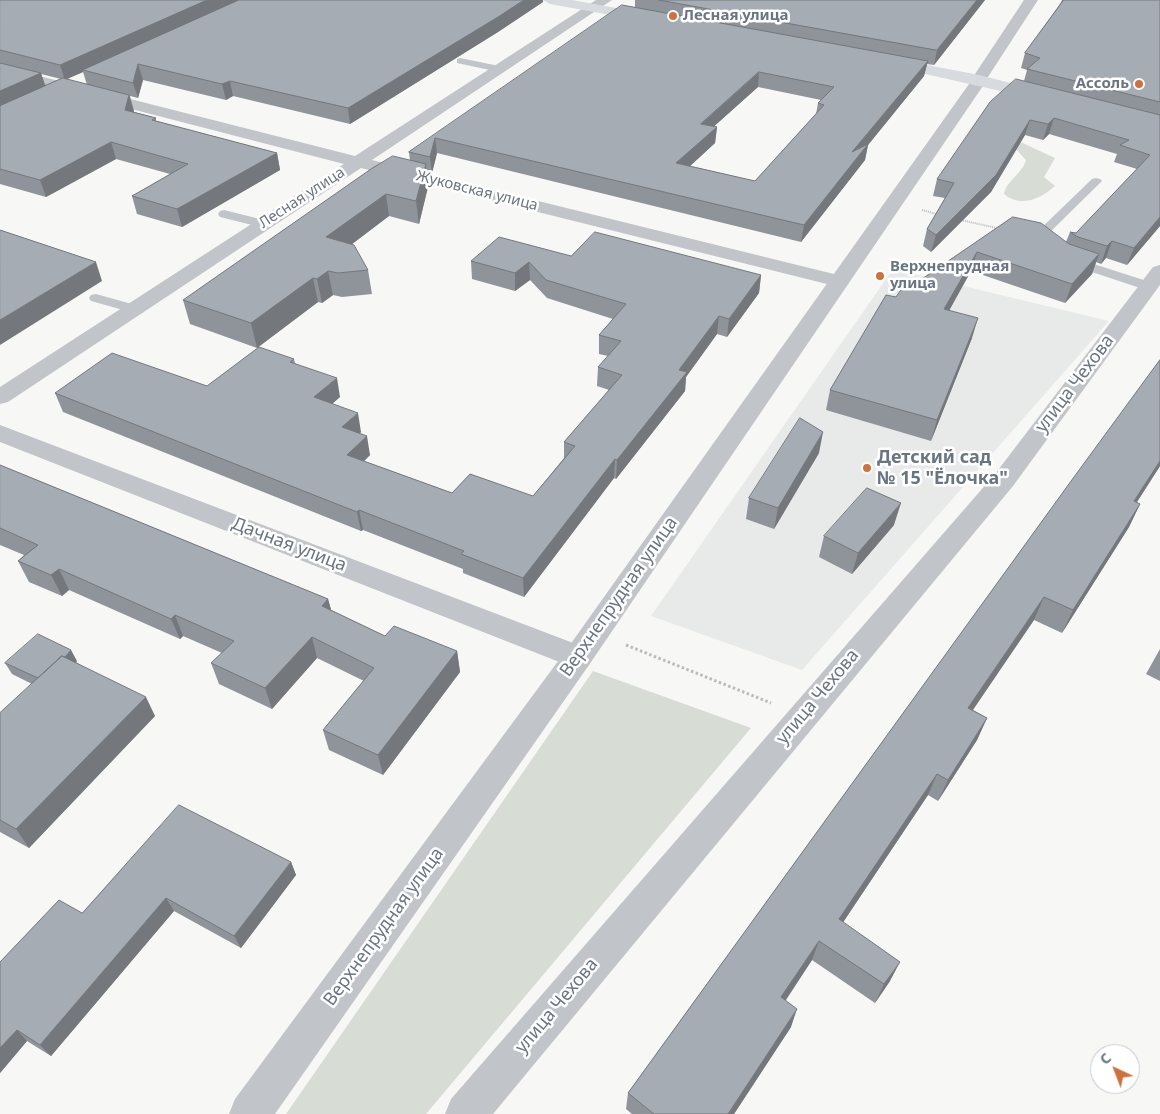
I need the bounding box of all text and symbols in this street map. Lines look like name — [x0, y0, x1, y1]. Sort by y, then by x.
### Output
place label: Лесная улица — [683, 7, 788, 25]
marker: Лесная улица — [667, 10, 679, 22]
place label: Ассоль — [1076, 75, 1129, 93]
marker: Ассоль — [1133, 78, 1145, 90]
street label: Лесная улица — [256, 164, 348, 232]
street label: Жуковская улица — [414, 167, 540, 215]
place label: Верхнепрудная улица — [890, 258, 1009, 293]
marker: Верхнепрудная улица — [874, 270, 886, 282]
street label: улица Чехова — [1031, 331, 1119, 437]
place label: Детский сад № 15 "Ёлочка" — [877, 447, 1008, 489]
marker: Детский сад № 15 "Ёлочка" — [861, 462, 873, 474]
street label: Дачная улица — [229, 513, 349, 577]
street label: Верхнепрудная улица — [556, 513, 682, 681]
street label: улица Чехова — [772, 645, 864, 749]
street label: Верхнепрудная улица — [319, 844, 449, 1010]
street label: улица Чехова — [511, 954, 603, 1058]
north arrow — [1090, 1044, 1140, 1094]
text: С — [1095, 1048, 1115, 1068]

